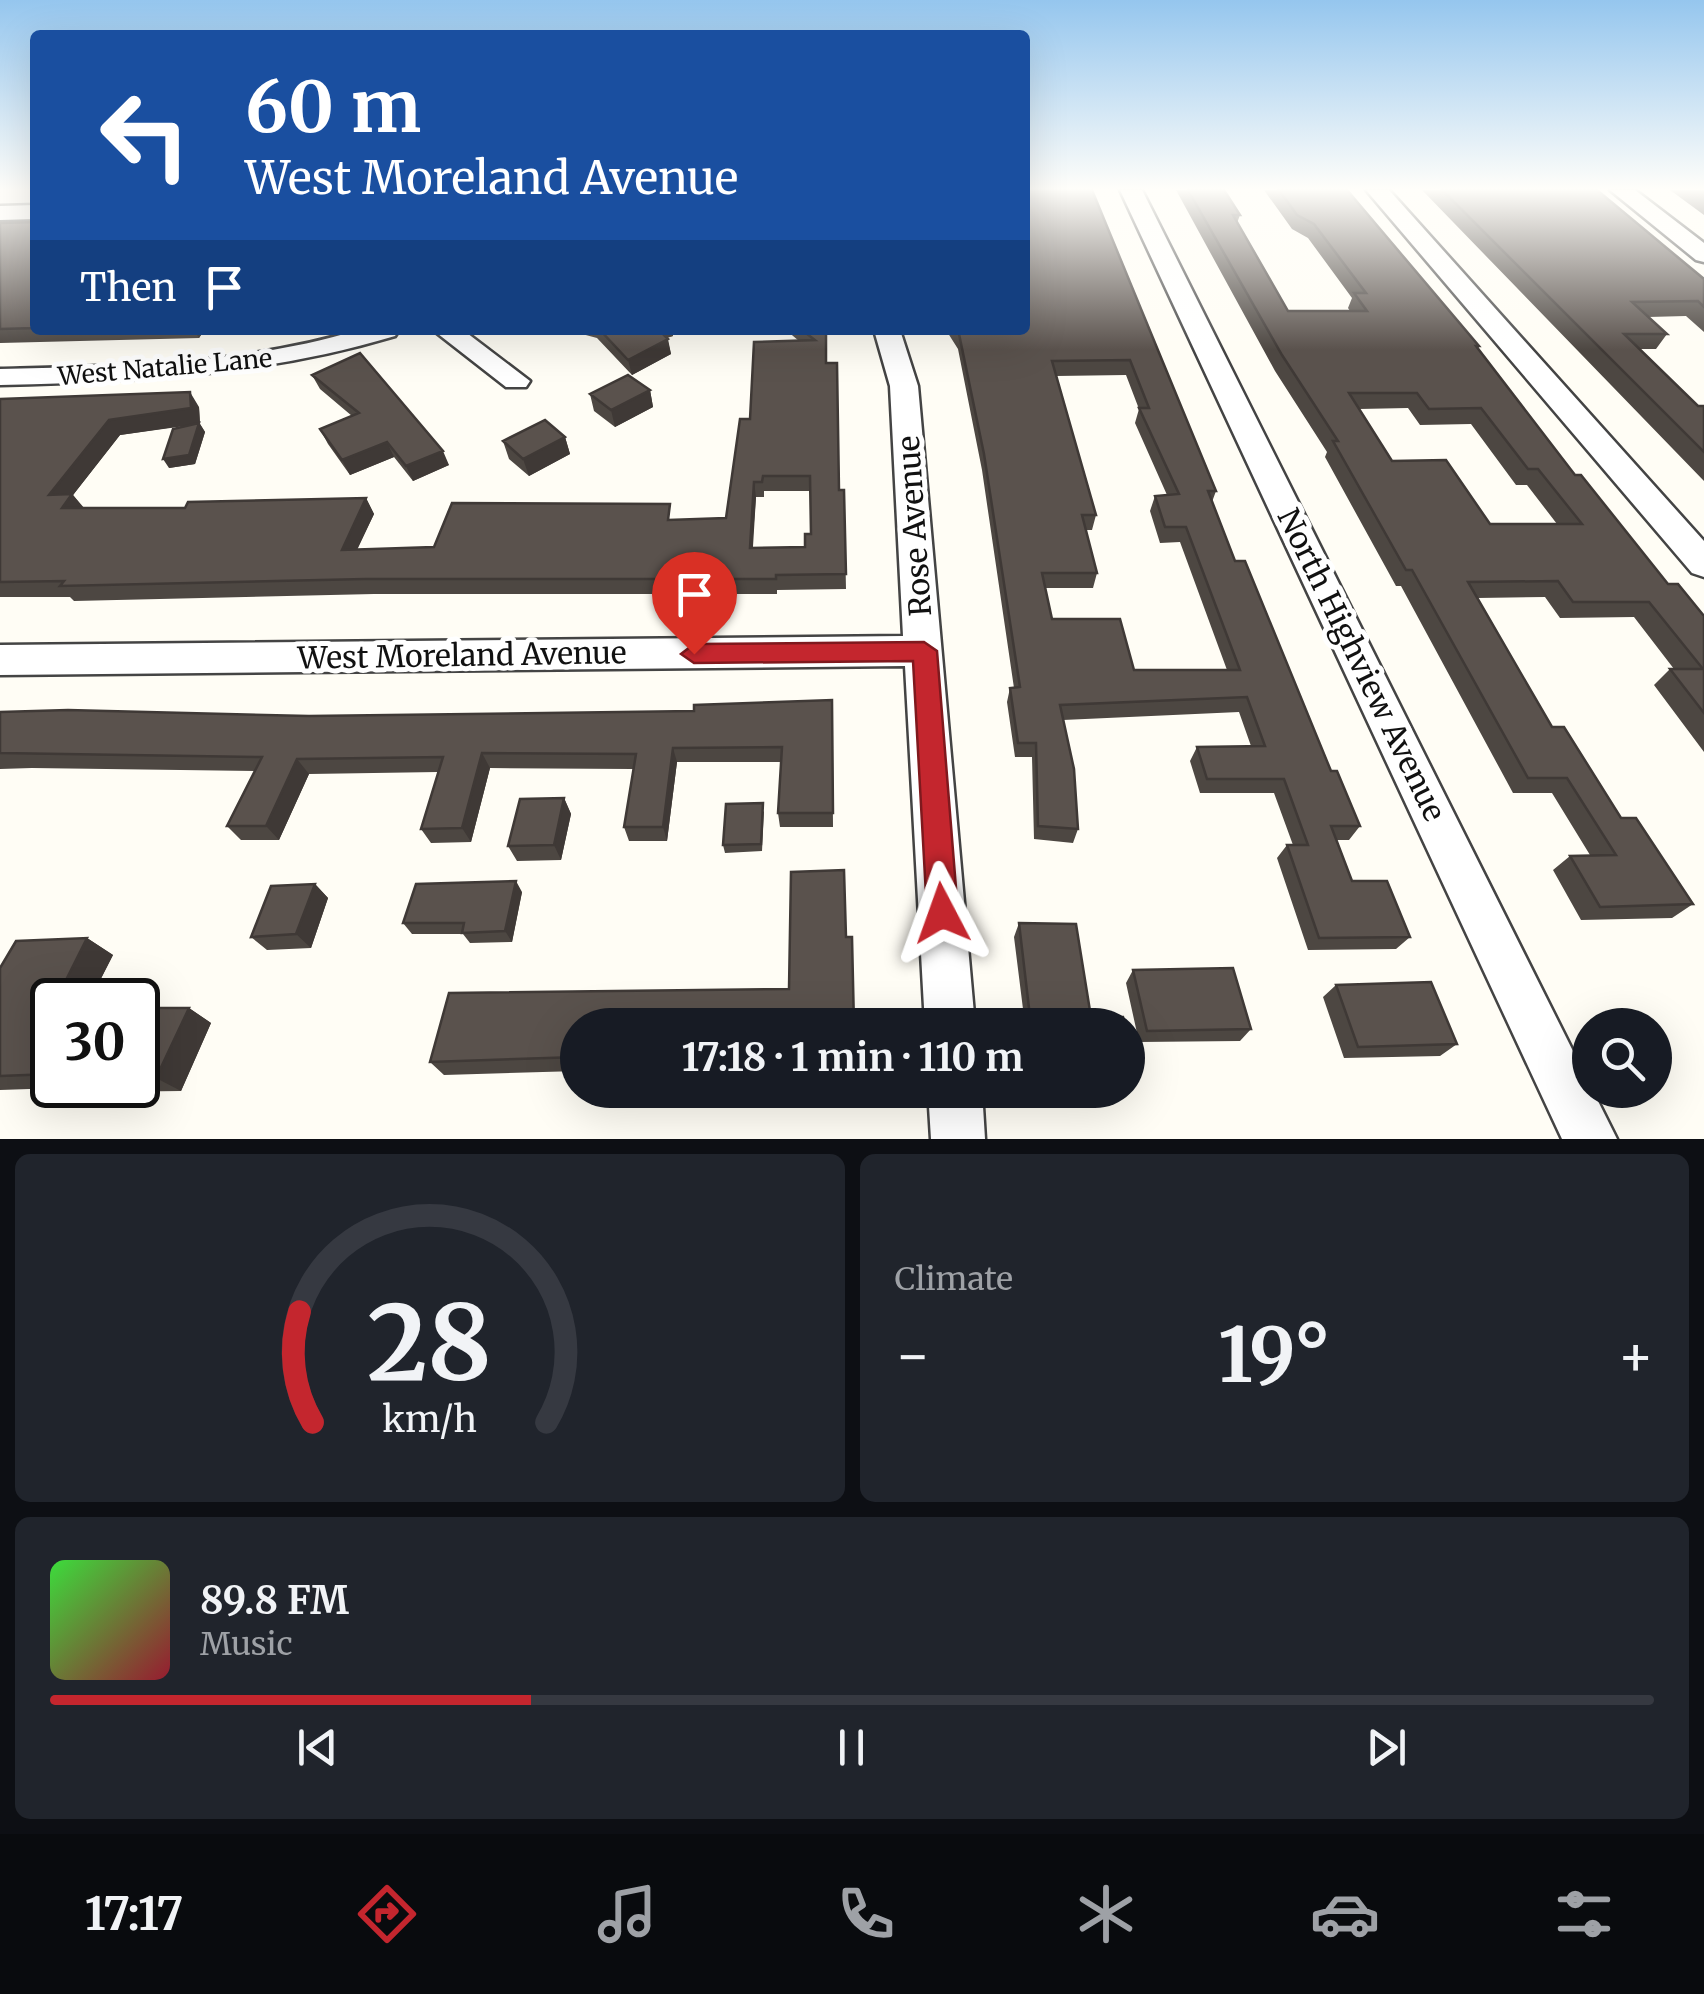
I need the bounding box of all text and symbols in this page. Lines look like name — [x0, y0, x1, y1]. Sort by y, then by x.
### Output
text: 60 m — [245, 63, 421, 151]
icon: left — [80, 70, 210, 200]
text: West Moreland Avenue — [245, 150, 738, 206]
icon: arrive — [197, 260, 252, 315]
text: Then — [80, 264, 177, 311]
street label: West Natalie Lane — [56, 342, 273, 392]
street label: Rose Avenue — [889, 434, 939, 618]
street label: North Highview Avenue — [1270, 502, 1454, 827]
pin — [652, 552, 737, 655]
icon: arrive — [667, 567, 722, 622]
street label: West Moreland Avenue — [296, 633, 627, 677]
position arrow — [890, 861, 994, 965]
speed limit sign: 30 — [30, 978, 160, 1108]
map controls — [1572, 1008, 1672, 1108]
button: search — [1572, 1008, 1672, 1108]
text: 17:18 · 1 min · 110 m — [681, 1034, 1024, 1081]
text: Climate — [895, 1259, 1013, 1299]
text: 28 — [367, 1278, 492, 1408]
text: 19° — [1218, 1308, 1331, 1402]
text: − — [895, 1321, 931, 1390]
text: + — [1617, 1321, 1654, 1390]
text: km/h — [382, 1397, 477, 1442]
text: 89.8 FM — [200, 1577, 349, 1624]
text: Music — [200, 1624, 293, 1664]
icon: previous — [290, 1720, 345, 1775]
icon: pause — [824, 1720, 879, 1775]
icon: next — [1359, 1720, 1414, 1775]
icon: directions — [352, 1879, 422, 1949]
icon: music — [592, 1879, 662, 1949]
icon: phone — [831, 1879, 901, 1949]
icon: climate — [1071, 1879, 1141, 1949]
icon: car — [1310, 1879, 1380, 1949]
icon: filters — [1549, 1879, 1619, 1949]
text: 17:17 — [85, 1886, 183, 1942]

